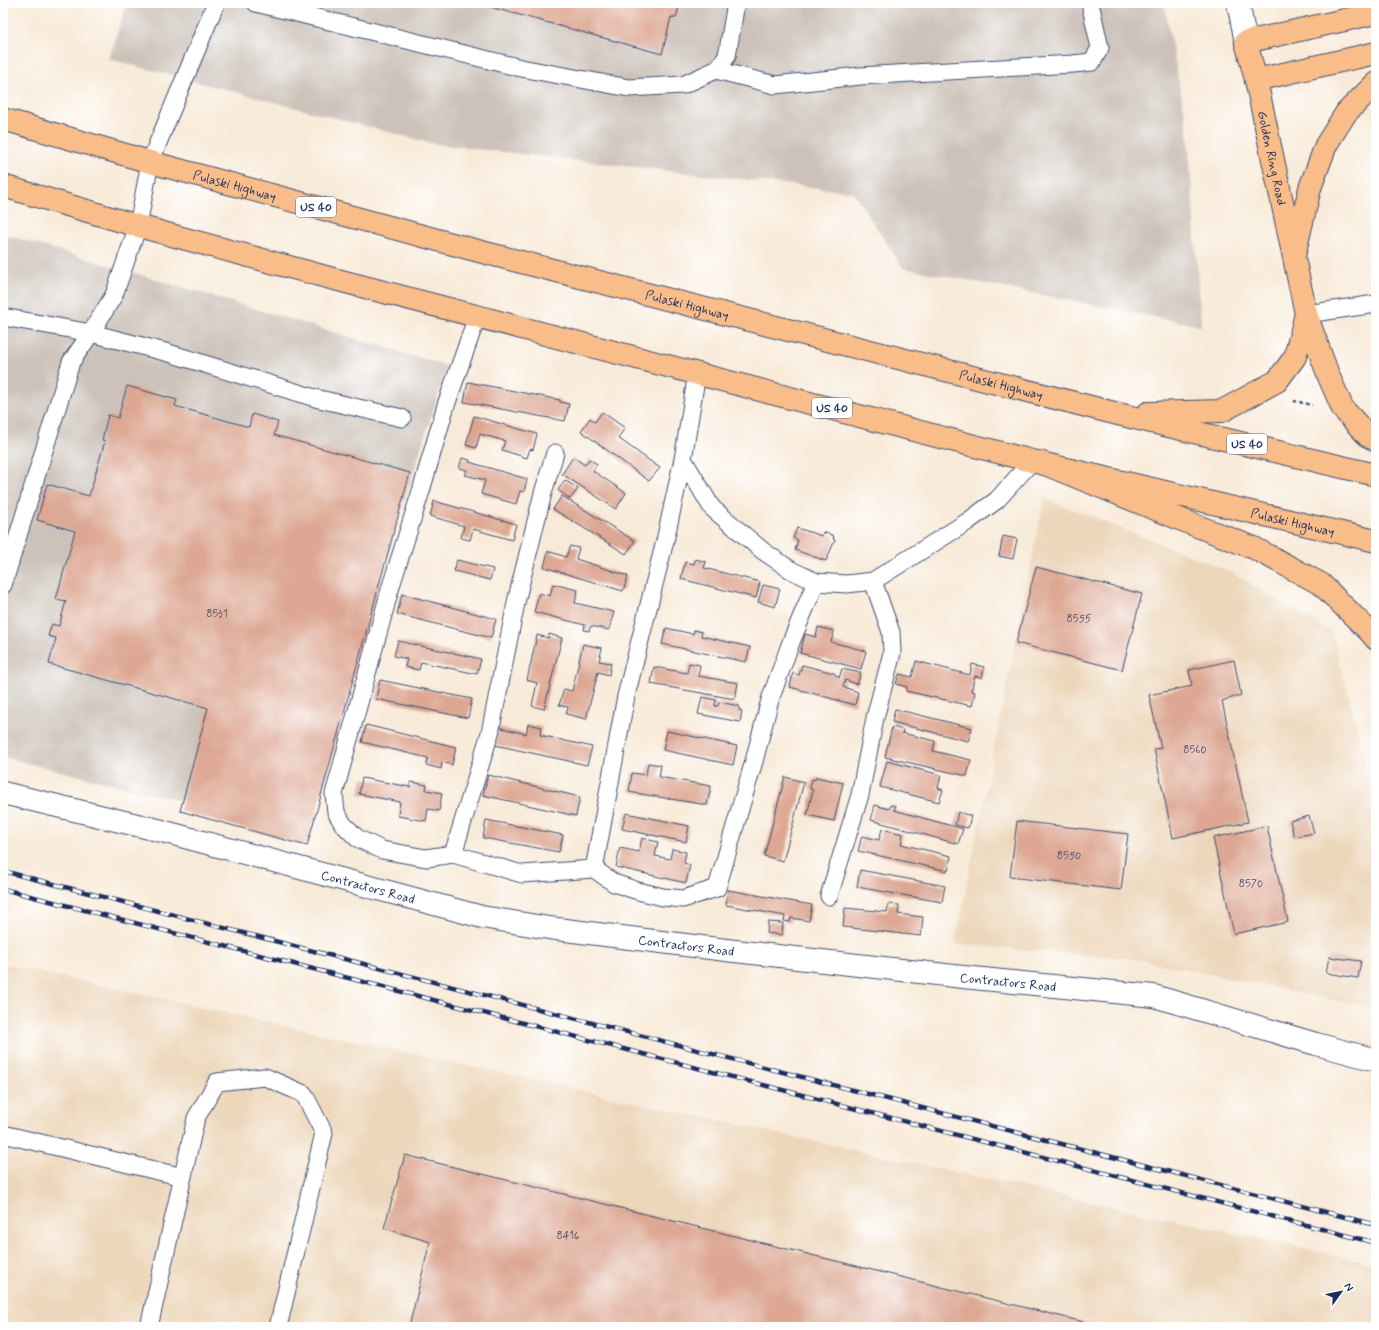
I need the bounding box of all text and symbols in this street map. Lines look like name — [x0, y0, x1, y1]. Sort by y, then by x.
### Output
street label: Golden Ring Road — [1253, 110, 1290, 207]
street label: Pulaski Highway — [191, 167, 278, 206]
road number: US 40 — [296, 197, 336, 217]
street label: Pulaski Highway — [643, 287, 731, 325]
street label: Pulaski Highway — [957, 367, 1044, 405]
road number: US 40 — [812, 398, 852, 418]
road number: US 40 — [1227, 434, 1267, 454]
street label: Pulaski Highway — [1249, 505, 1336, 541]
house number: 8531 — [206, 607, 228, 621]
house number: 8555 — [1067, 612, 1092, 626]
house number: 8560 — [1183, 743, 1207, 757]
house number: 8550 — [1057, 849, 1081, 863]
street label: Contractors Road — [319, 867, 417, 909]
house number: 8570 — [1239, 877, 1263, 891]
street label: Contractors Road — [637, 932, 735, 961]
street label: Contractors Road — [959, 970, 1057, 996]
house number: 8416 — [557, 1229, 580, 1243]
north arrow — [1321, 1272, 1361, 1312]
text: N — [1341, 1280, 1356, 1294]

